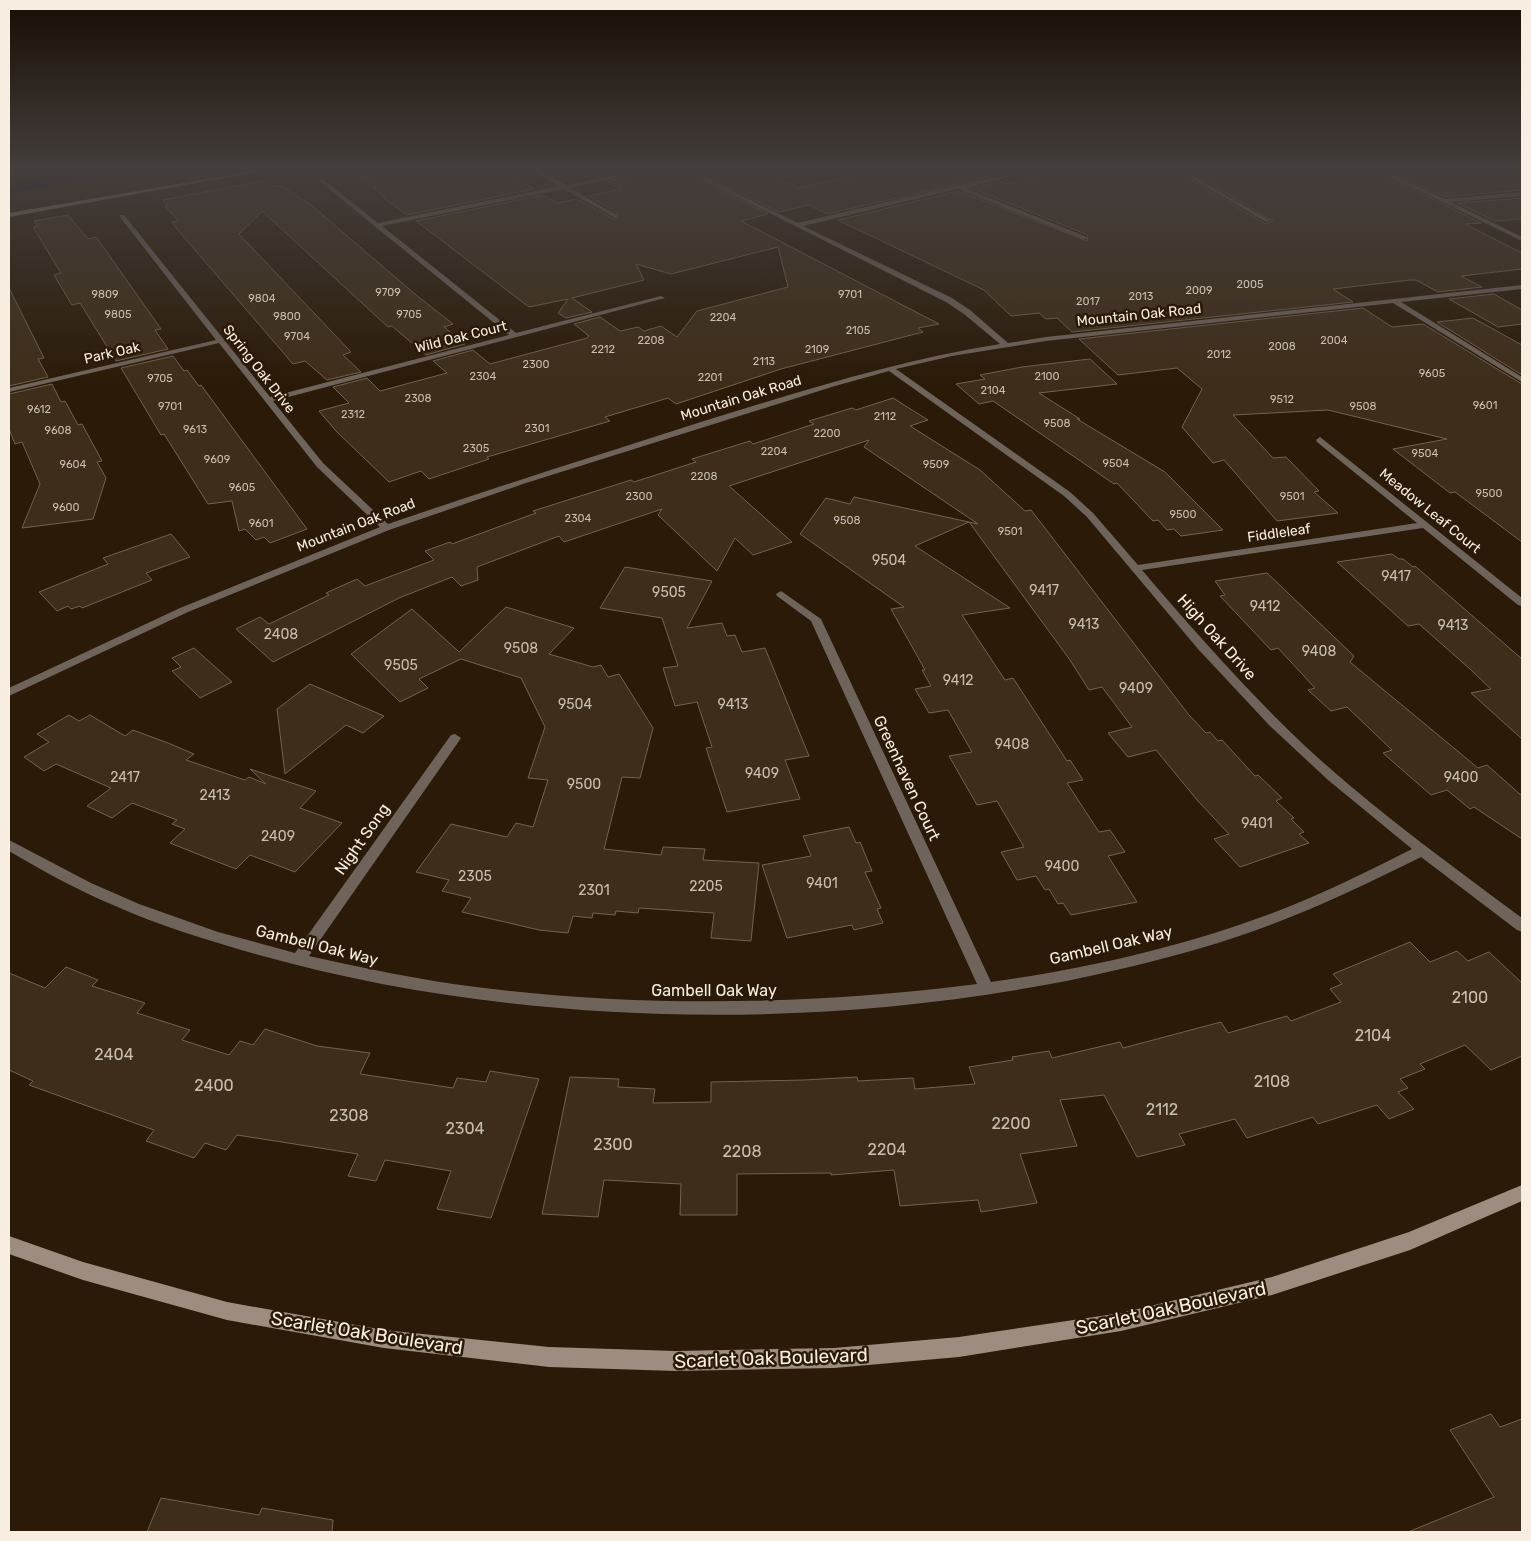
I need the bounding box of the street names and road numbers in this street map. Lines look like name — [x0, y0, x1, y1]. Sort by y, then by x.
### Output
street label: Mountain Oak Road — [1076, 300, 1202, 330]
street label: Wild Oak Court — [413, 317, 509, 357]
street label: Spring Oak Drive — [219, 321, 299, 417]
street label: Park Oak — [82, 338, 142, 368]
street label: Mountain Oak Road — [679, 372, 803, 424]
street label: Meadow Leaf Court — [1376, 465, 1485, 557]
street label: Mountain Oak Road — [294, 495, 418, 555]
street label: Fiddleleaf — [1246, 520, 1312, 546]
street label: High Oak Drive — [1174, 590, 1260, 684]
street label: Greenhaven Court — [870, 712, 944, 844]
street label: Night Song — [330, 800, 394, 878]
street label: Gambell Oak Way — [254, 921, 380, 969]
street label: Gambell Oak Way — [1048, 922, 1174, 968]
street label: Gambell Oak Way — [651, 981, 777, 1000]
street label: Scarlet Oak Boulevard — [1074, 1277, 1268, 1339]
street label: Scarlet Oak Boulevard — [269, 1306, 465, 1360]
street label: Scarlet Oak Boulevard — [674, 1343, 868, 1373]

